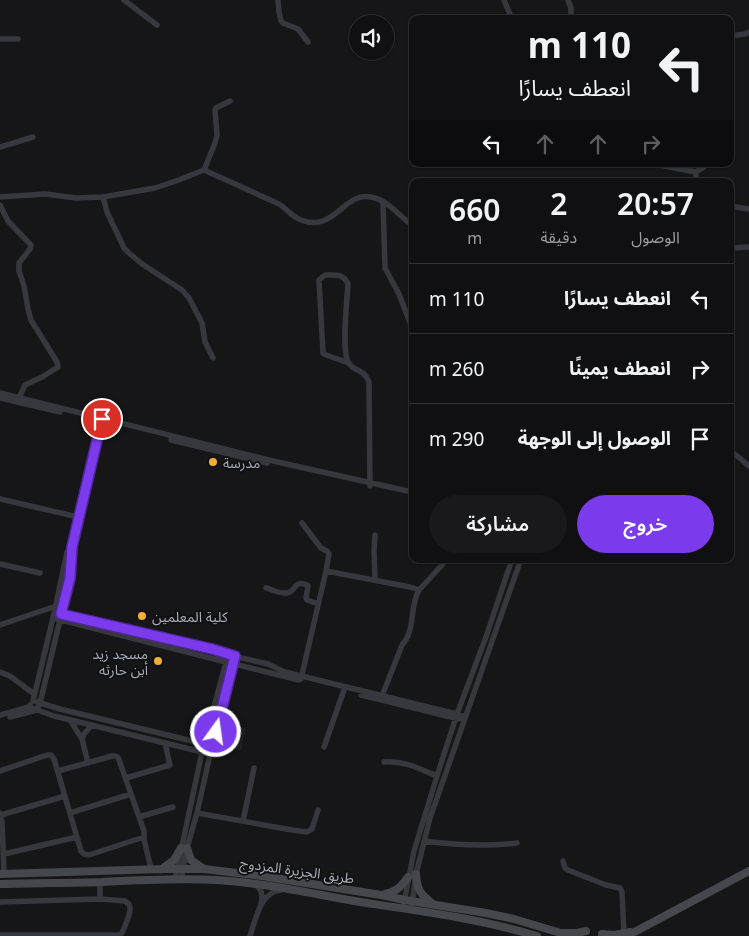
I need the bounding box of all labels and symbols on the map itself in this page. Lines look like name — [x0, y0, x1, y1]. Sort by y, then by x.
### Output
pin — [81, 398, 123, 440]
place label: مدرسة — [223, 453, 260, 472]
marker: مدرسة — [207, 456, 219, 468]
place label: كلية المعلمين — [152, 607, 228, 626]
marker: كلية المعلمين — [136, 610, 148, 622]
place label: مسجد زيد أبن حارثه — [92, 644, 148, 679]
marker: مسجد زيد أبن حارثه — [152, 655, 164, 667]
position arrow — [189, 705, 241, 757]
street label: طريق الجزيرة المزدوج — [238, 853, 355, 889]

